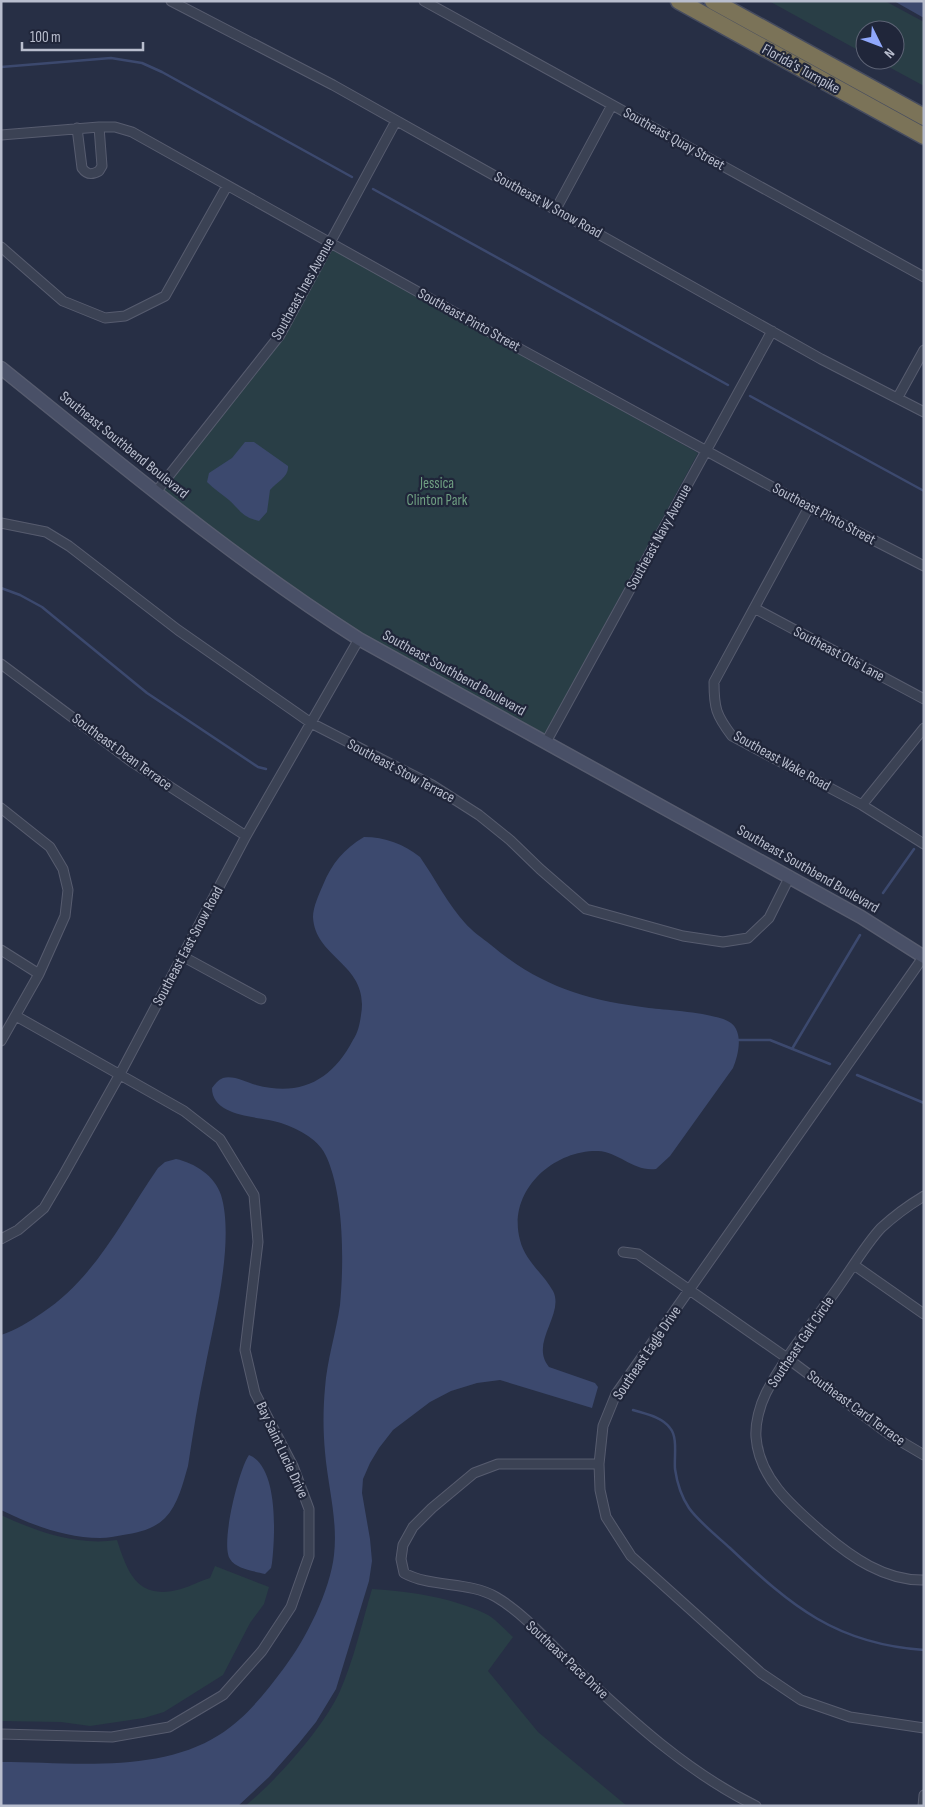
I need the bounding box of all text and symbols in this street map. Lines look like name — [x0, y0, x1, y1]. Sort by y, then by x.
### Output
scale bar — [22, 20, 144, 52]
north arrow — [855, 20, 905, 70]
text: 100 m — [30, 28, 61, 47]
street label: Florida's Turnpike — [759, 40, 843, 98]
text: N — [880, 45, 898, 62]
street label: Southeast Quay Street — [620, 103, 728, 175]
street label: Southeast W Snow Road — [490, 167, 606, 243]
street label: Southeast Ines Avenue — [267, 235, 339, 343]
street label: Southeast Pinto Street — [414, 284, 524, 356]
street label: Southeast Southbend Boulevard — [56, 387, 192, 503]
park label: Jessica Clinton Park — [406, 474, 468, 510]
street label: Southeast Pinto Street — [769, 479, 879, 549]
street label: Southeast Navy Avenue — [622, 481, 696, 593]
street label: Southeast Otis Lane — [790, 622, 888, 686]
street label: Southeast Southbend Boulevard — [379, 626, 529, 720]
street label: Southeast Dean Terrace — [68, 709, 176, 795]
street label: Southeast Wake Road — [730, 726, 834, 796]
street label: Southeast Stow Terrace — [344, 735, 458, 807]
street label: Southeast Southbend Boulevard — [734, 821, 882, 917]
street label: Southeast East Snow Road — [148, 883, 228, 1009]
street label: Southeast Galt Circle — [764, 1293, 838, 1391]
street label: Southeast Eagle Drive — [609, 1302, 685, 1404]
street label: Southeast Card Terrace — [803, 1366, 909, 1450]
street label: Bay Saint Lucie Drive — [251, 1399, 313, 1501]
street label: Southeast Pace Drive — [522, 1617, 612, 1703]

